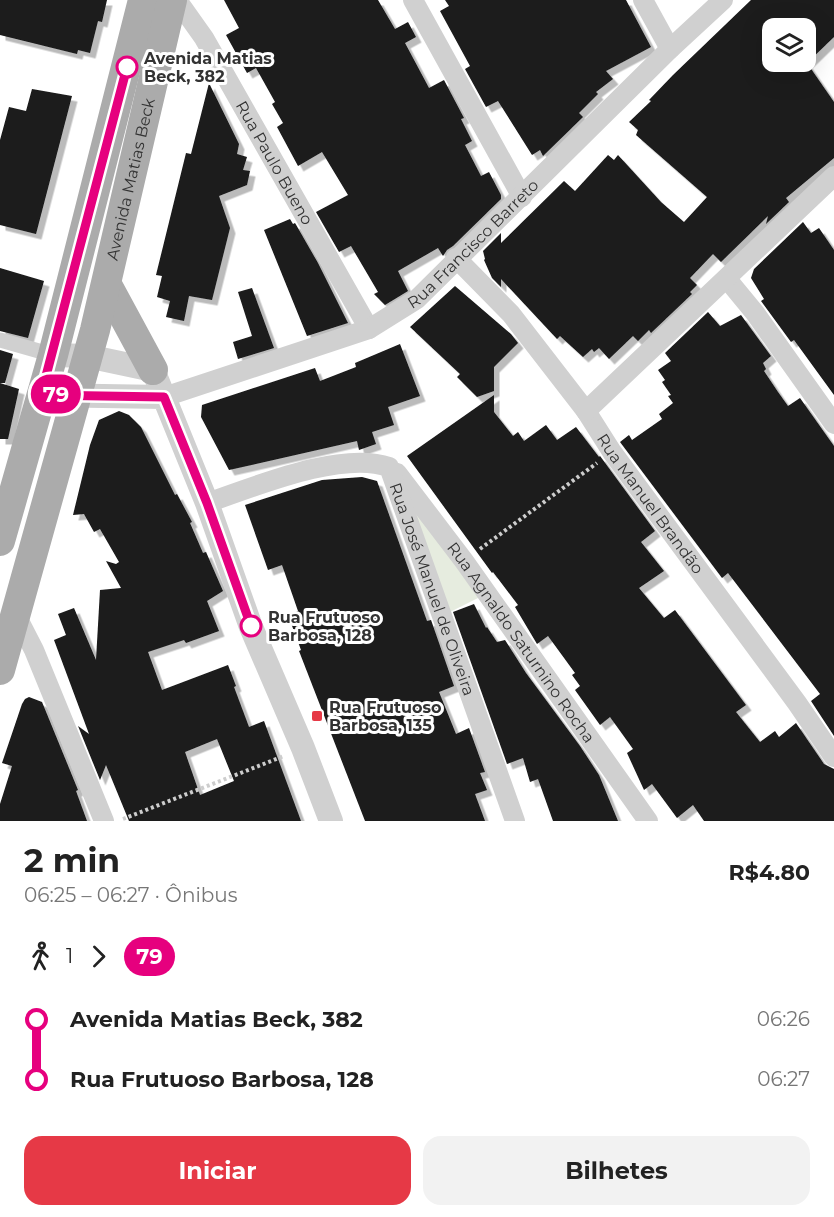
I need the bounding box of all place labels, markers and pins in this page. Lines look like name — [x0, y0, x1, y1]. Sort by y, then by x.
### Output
place label: Avenida Matias Beck, 382 — [143, 49, 272, 86]
marker: Avenida Matias Beck, 382 — [116, 56, 138, 78]
place label: Rua Frutuoso Barbosa, 128 — [268, 608, 381, 645]
marker: Rua Frutuoso Barbosa, 128 — [240, 615, 262, 637]
place label: Rua Frutuoso Barbosa, 135 — [329, 698, 442, 735]
marker: Rua Frutuoso Barbosa, 135 — [310, 709, 324, 723]

